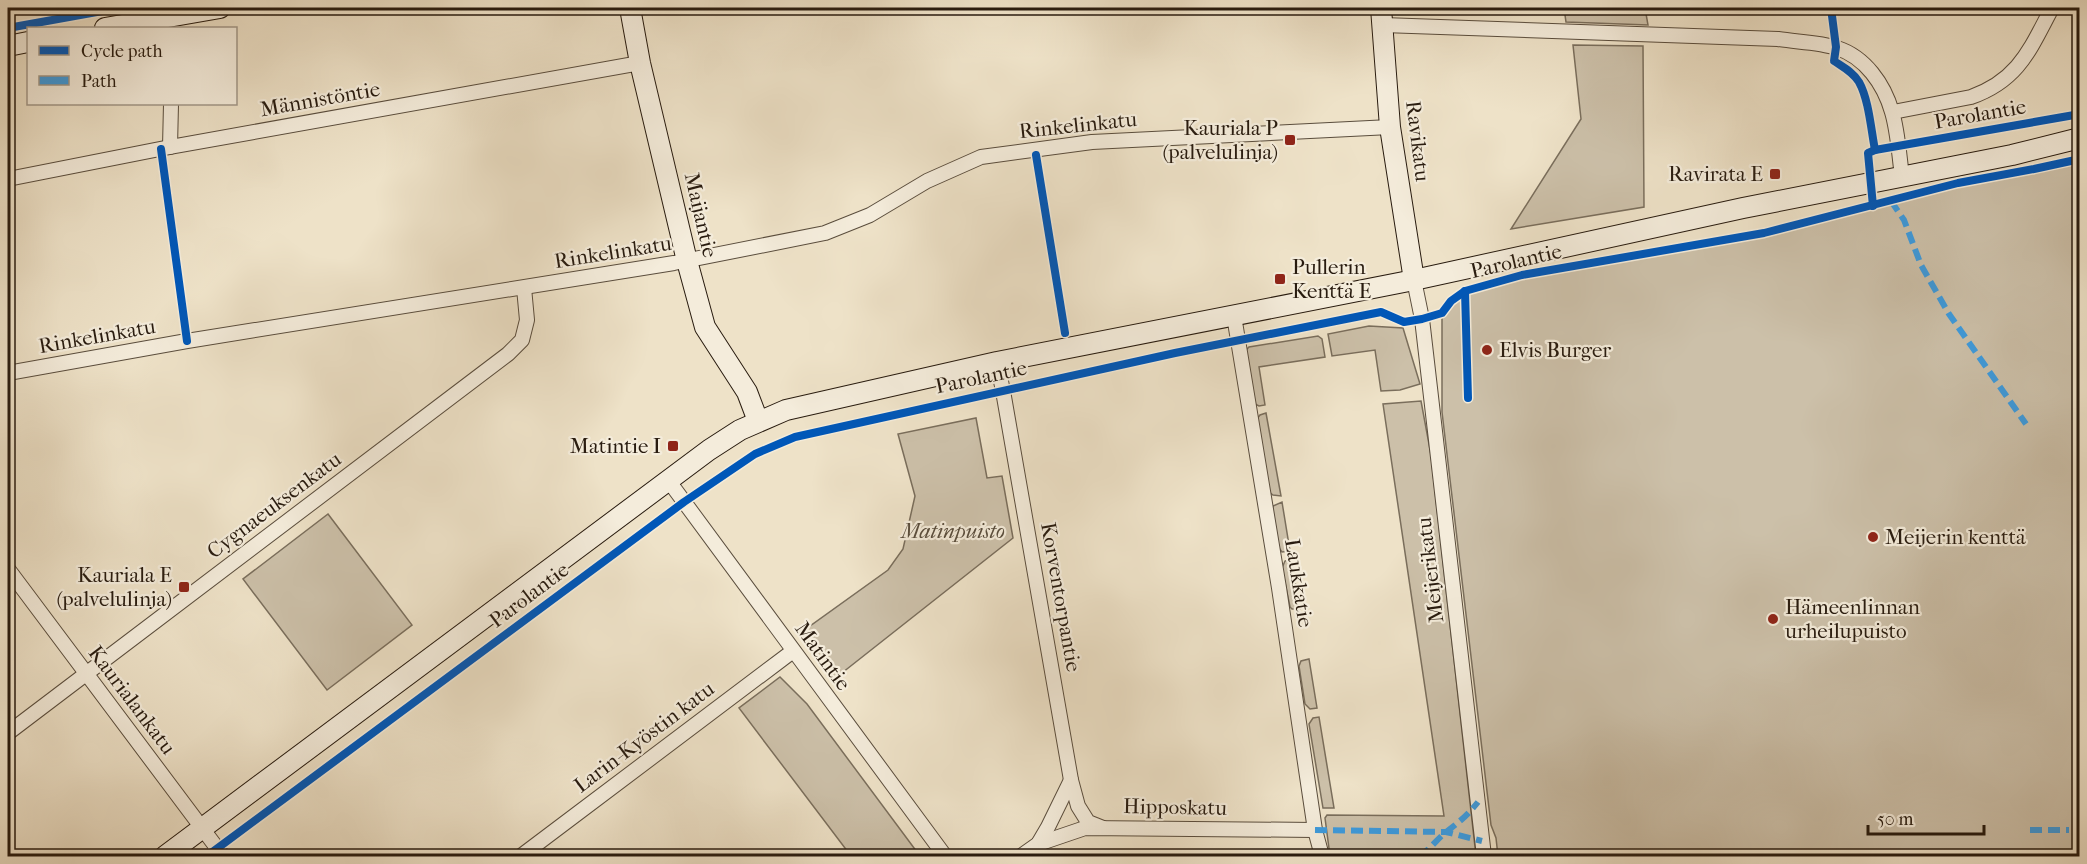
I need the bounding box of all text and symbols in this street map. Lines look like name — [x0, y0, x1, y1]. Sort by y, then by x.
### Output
legend — [27, 27, 237, 105]
text: Cycle path — [81, 41, 162, 62]
text: Path — [81, 71, 117, 92]
street label: Männistöntie — [258, 77, 382, 121]
street label: Parolantie — [1932, 94, 2028, 134]
street label: Ravikatu — [1401, 99, 1435, 183]
street label: Rinkelinkatu — [1018, 107, 1138, 143]
place label: Kauriala P (palvelulinja) — [1163, 116, 1278, 164]
marker: Kauriala P (palvelulinja) — [1283, 133, 1297, 147]
place label: Ravirata E — [1668, 162, 1763, 186]
marker: Ravirata E — [1768, 167, 1782, 181]
street label: Maijantie — [680, 170, 722, 260]
street label: Rinkelinkatu — [553, 231, 673, 273]
street label: Parolantie — [1468, 239, 1564, 283]
place label: Pullerin Kenttä E — [1292, 255, 1372, 303]
marker: Pullerin Kenttä E — [1273, 272, 1287, 286]
street label: Rinkelinkatu — [37, 314, 158, 358]
place label: Elvis Burger — [1499, 338, 1611, 362]
marker: Elvis Burger — [1480, 343, 1494, 357]
street label: Parolantie — [933, 356, 1029, 398]
place label: Matintie I — [570, 434, 661, 458]
marker: Matintie I — [666, 439, 680, 453]
street label: Cygnaeuksenkatu — [202, 447, 346, 563]
street label: Meijerikatu — [1412, 516, 1448, 624]
park label: Matinpuisto — [899, 519, 1005, 543]
street label: Korventorpantie — [1036, 520, 1086, 674]
place label: Meijerin kenttä — [1885, 525, 2026, 549]
marker: Meijerin kenttä — [1866, 530, 1880, 544]
street label: Laukkatie — [1280, 537, 1318, 629]
street label: Parolantie — [485, 557, 573, 633]
place label: Kauriala E (palvelulinja) — [57, 563, 172, 611]
marker: Kauriala E (palvelulinja) — [177, 580, 191, 594]
place label: Hämeenlinnan urheilupuisto — [1784, 595, 1920, 643]
marker: Hämeenlinnan urheilupuisto — [1766, 612, 1780, 626]
street label: Matintie — [790, 617, 856, 695]
street label: Kaurialankatu — [83, 641, 181, 759]
street label: Larin-Kyöstin katu — [569, 676, 719, 797]
street label: Hipposkatu — [1123, 794, 1227, 820]
scale bar — [1868, 798, 1984, 836]
text: 50 m — [1877, 809, 1914, 830]

